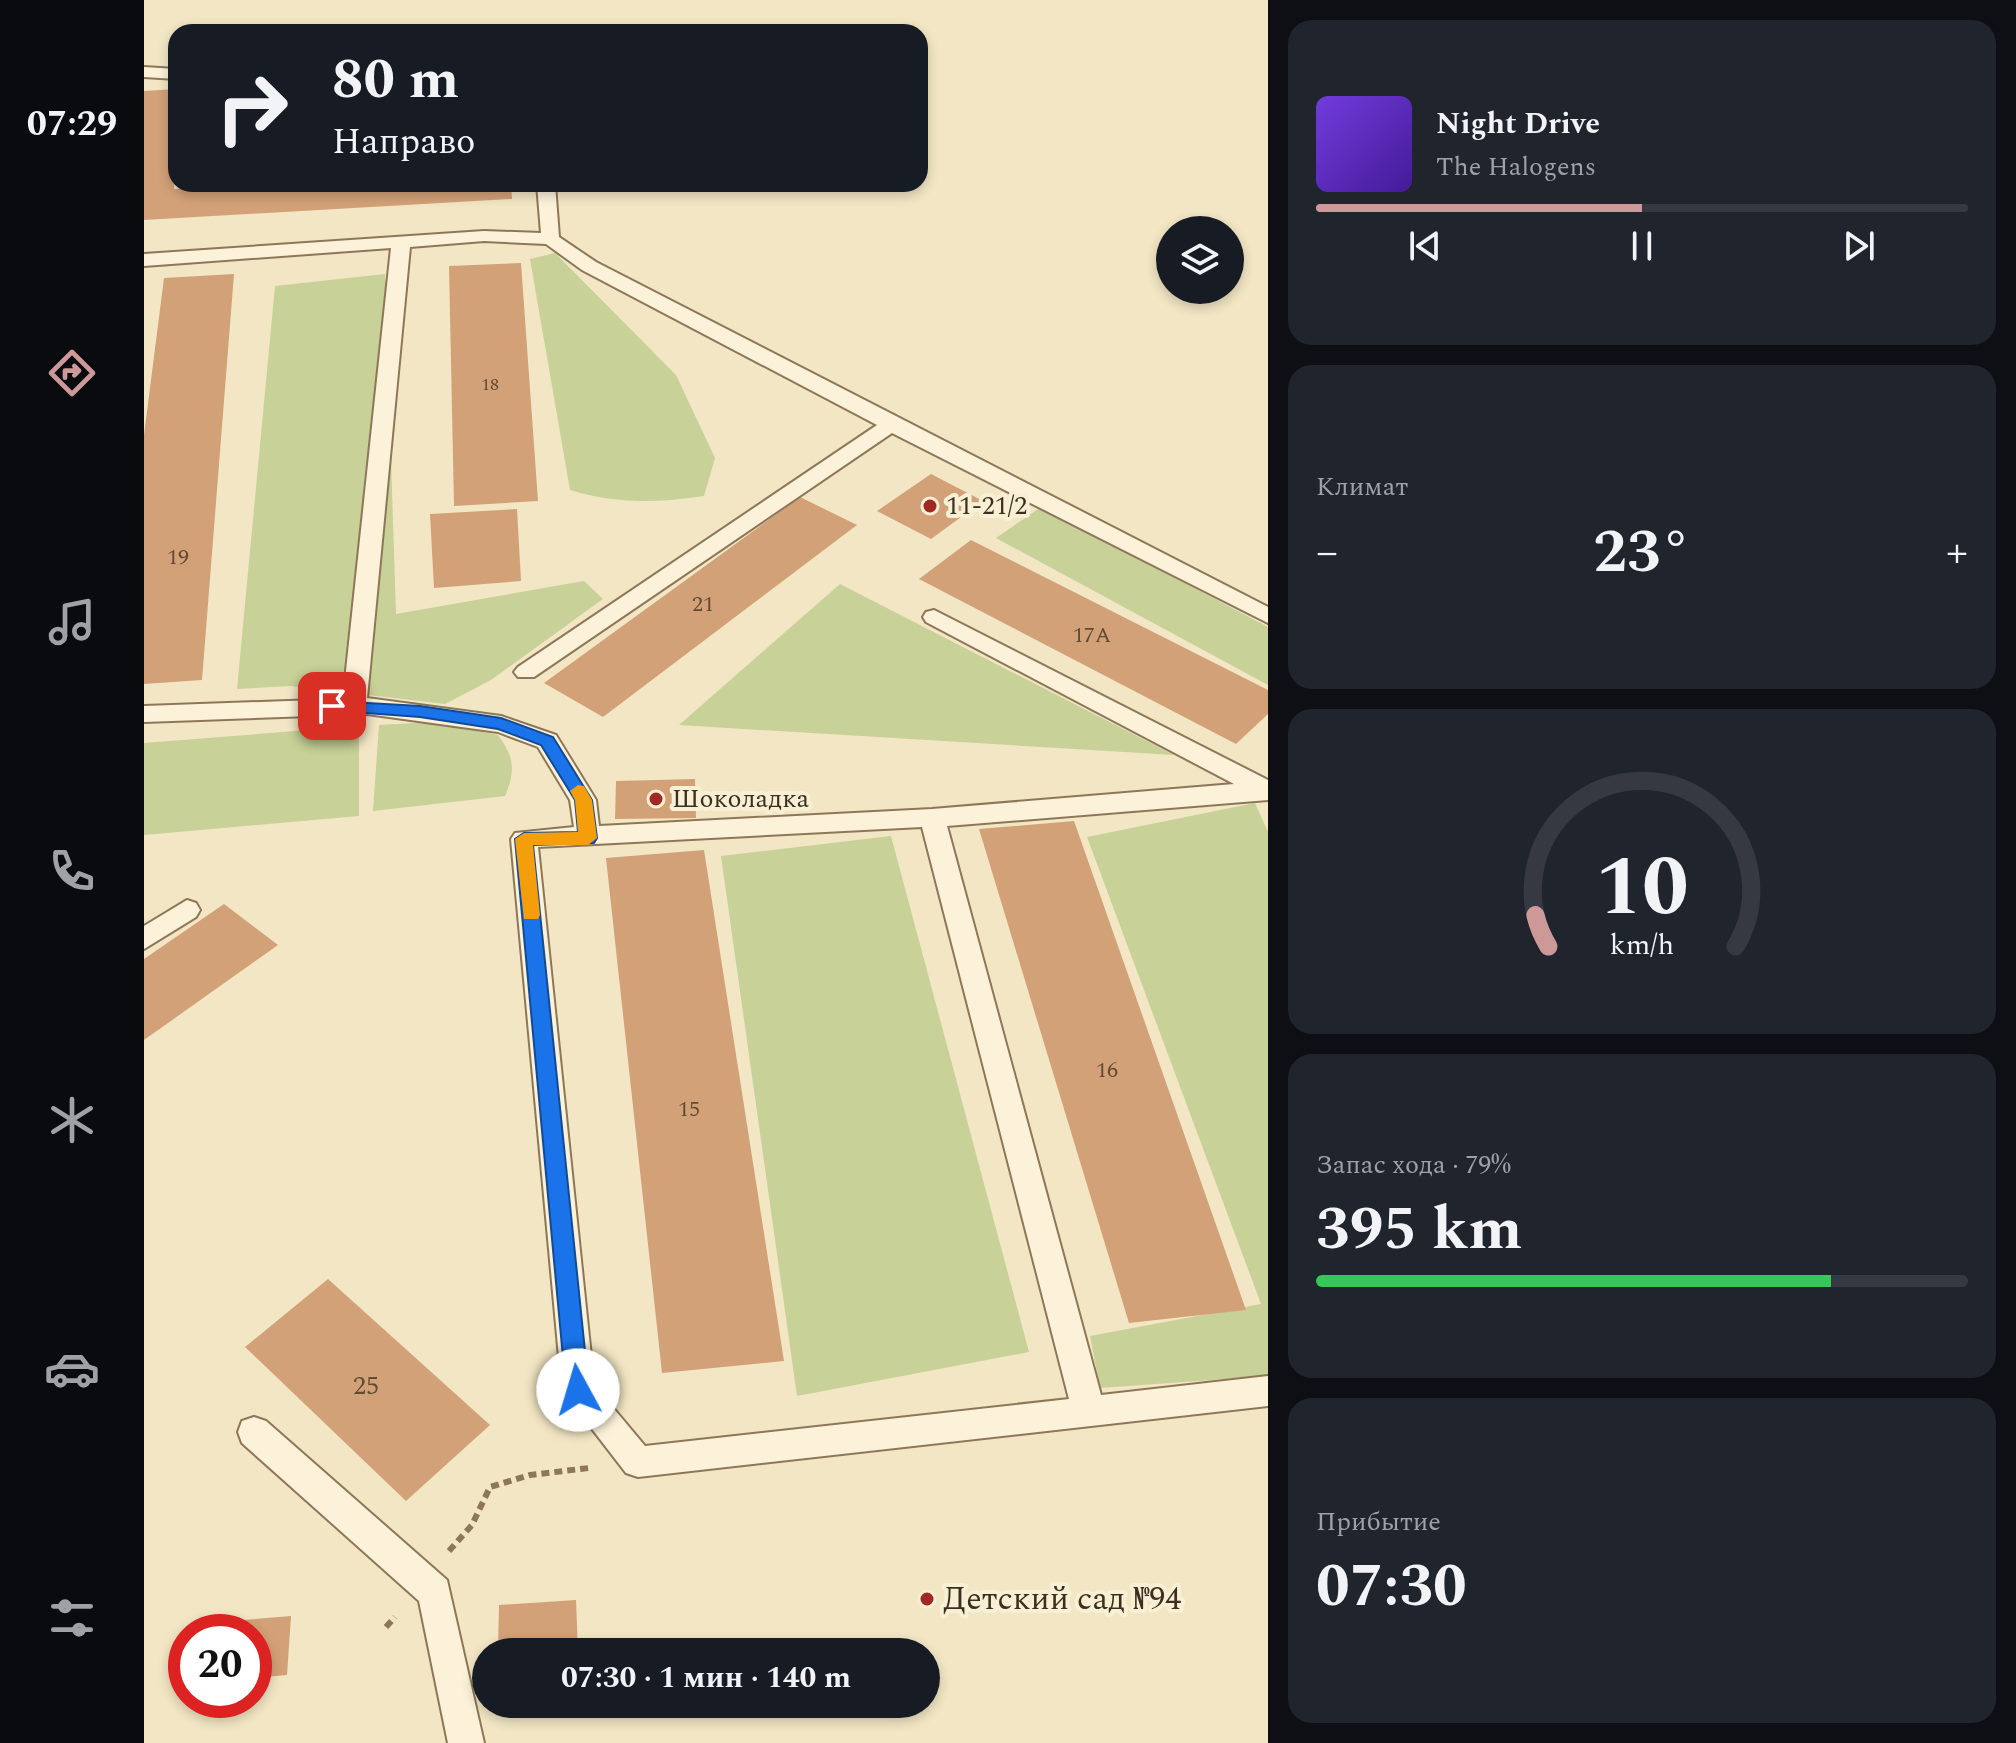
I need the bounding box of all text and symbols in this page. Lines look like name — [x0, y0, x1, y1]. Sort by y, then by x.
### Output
text: 80 m — [332, 38, 459, 123]
icon: right — [200, 56, 304, 160]
text: 07:29 — [27, 97, 117, 152]
text: Night Drive — [1436, 101, 1600, 147]
text: Направо — [332, 115, 475, 170]
text: The Halogens — [1436, 147, 1596, 187]
map controls — [1156, 216, 1244, 304]
button: layers — [1156, 216, 1244, 304]
icon: previous — [1403, 224, 1447, 268]
icon: pause — [1620, 224, 1664, 268]
icon: next — [1837, 224, 1881, 268]
icon: directions — [44, 345, 100, 401]
house number: 18 — [481, 371, 499, 398]
text: Климат — [1316, 467, 1408, 507]
place label: 11-21/2 — [946, 486, 1027, 526]
marker: 11-21/2 — [921, 497, 939, 515]
text: 23° — [1593, 507, 1691, 599]
text: − — [1316, 519, 1338, 586]
text: + — [1946, 519, 1968, 586]
house number: 19 — [167, 541, 189, 574]
house number: 21 — [692, 588, 714, 621]
icon: music — [44, 594, 100, 650]
house number: 17А — [1073, 619, 1111, 652]
pin — [298, 672, 366, 740]
icon: arrive — [310, 684, 354, 728]
place label: Шоколадка — [672, 779, 809, 819]
marker: Шоколадка — [647, 790, 665, 808]
text: 10 — [1595, 825, 1689, 952]
icon: phone — [44, 843, 100, 899]
text: km/h — [1610, 925, 1674, 968]
house number: 16 — [1096, 1054, 1118, 1087]
icon: climate — [44, 1092, 100, 1148]
house number: 15 — [678, 1093, 700, 1126]
text: Запас хода · 79% — [1316, 1145, 1511, 1185]
text: 395 km — [1316, 1184, 1522, 1276]
icon: car — [44, 1341, 100, 1397]
position arrow — [536, 1348, 620, 1432]
house number: 25 — [353, 1366, 379, 1406]
text: Прибытие — [1316, 1502, 1441, 1542]
text: 07:30 — [1316, 1541, 1467, 1633]
place label: Детский сад №94 — [943, 1575, 1181, 1624]
icon: filters — [44, 1590, 100, 1646]
marker: Детский сад №94 — [918, 1590, 936, 1608]
speed limit sign: 20 — [168, 1614, 272, 1718]
text: 07:30 · 1 мин · 140 m — [561, 1655, 851, 1701]

